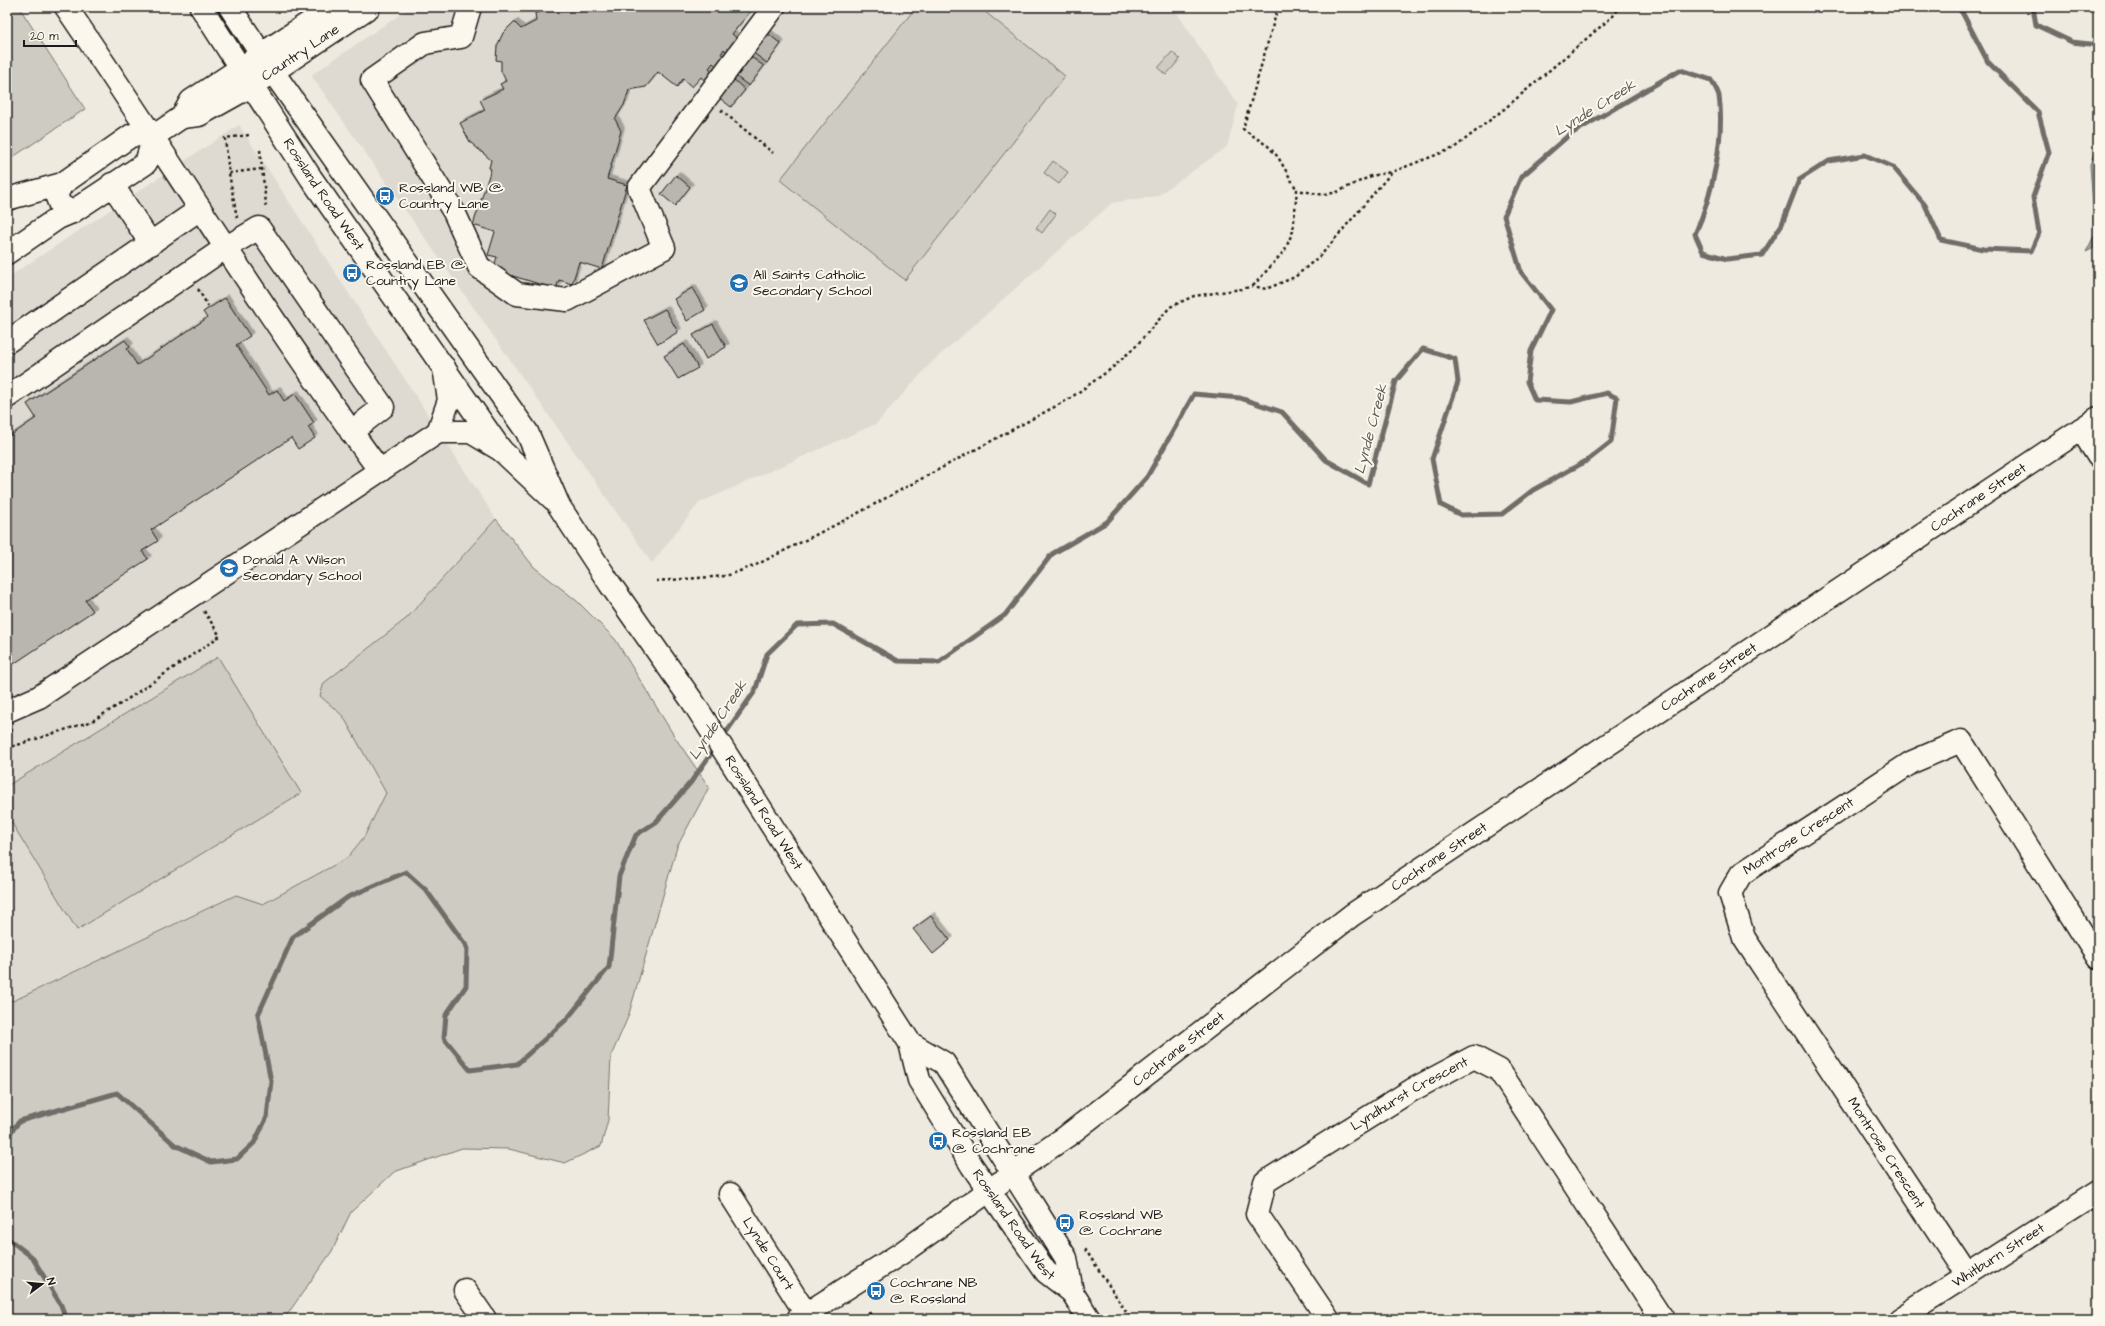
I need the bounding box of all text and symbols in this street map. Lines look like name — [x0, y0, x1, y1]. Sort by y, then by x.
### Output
street label: Country Lane — [257, 19, 344, 86]
scale bar — [24, 22, 76, 48]
text: 20 m — [30, 28, 59, 45]
water label: Lynde Creek — [1550, 74, 1641, 142]
street label: Rossland Road West — [278, 134, 369, 255]
place label: Rossland WB @ Country Lane — [399, 178, 504, 214]
bus stop icon: Rossland WB @ Country Lane — [374, 185, 396, 207]
place label: Rossland EB @ Country Lane — [366, 255, 466, 291]
bus stop icon: Rossland EB @ Country Lane — [341, 262, 363, 284]
place label: All Saints Catholic Secondary School — [753, 265, 871, 301]
school or university icon: All Saints Catholic Secondary School — [728, 272, 750, 294]
water label: Lynde Creek — [1349, 381, 1394, 477]
street label: Cochrane Street — [1926, 458, 2031, 537]
place label: Donald A. Wilson Secondary School — [243, 550, 361, 586]
school or university icon: Donald A. Wilson Secondary School — [218, 557, 240, 579]
street label: Cochrane Street — [1657, 638, 1761, 717]
water label: Lynde Creek — [683, 675, 754, 765]
street label: Rossland Road West — [720, 752, 808, 874]
street label: Montrose Crescent — [1739, 792, 1858, 880]
street label: Cochrane Street — [1387, 817, 1492, 896]
street label: Cochrane Street — [1129, 1007, 1229, 1091]
street label: Lyndhurst Crescent — [1347, 1052, 1472, 1136]
street label: Montrose Crescent — [1842, 1093, 1930, 1213]
place label: Rossland EB @ Cochrane — [952, 1123, 1036, 1159]
bus stop icon: Rossland EB @ Cochrane — [927, 1130, 949, 1152]
street label: Rossland Road West — [967, 1165, 1059, 1286]
place label: Rossland WB @ Cochrane — [1079, 1205, 1163, 1241]
bus stop icon: Rossland WB @ Cochrane — [1054, 1212, 1076, 1234]
street label: Lynde Court — [737, 1214, 799, 1295]
street label: Whitburn Street — [1948, 1218, 2049, 1293]
north arrow — [22, 1264, 62, 1304]
place label: Cochrane NB @ Rossland — [890, 1273, 977, 1309]
text: N — [43, 1276, 59, 1287]
bus stop icon: Cochrane NB @ Rossland — [865, 1280, 887, 1302]

